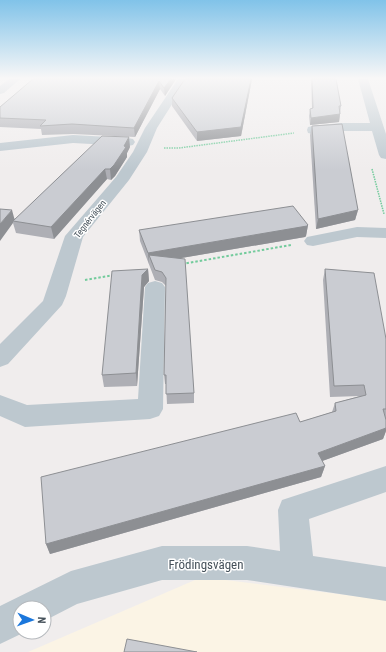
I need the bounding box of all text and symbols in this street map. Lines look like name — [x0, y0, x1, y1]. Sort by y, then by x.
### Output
street label: Tegnérvägen — [72, 198, 108, 240]
street label: Frödingsvägen — [168, 557, 244, 572]
north arrow — [12, 600, 52, 640]
text: N — [35, 617, 48, 624]

